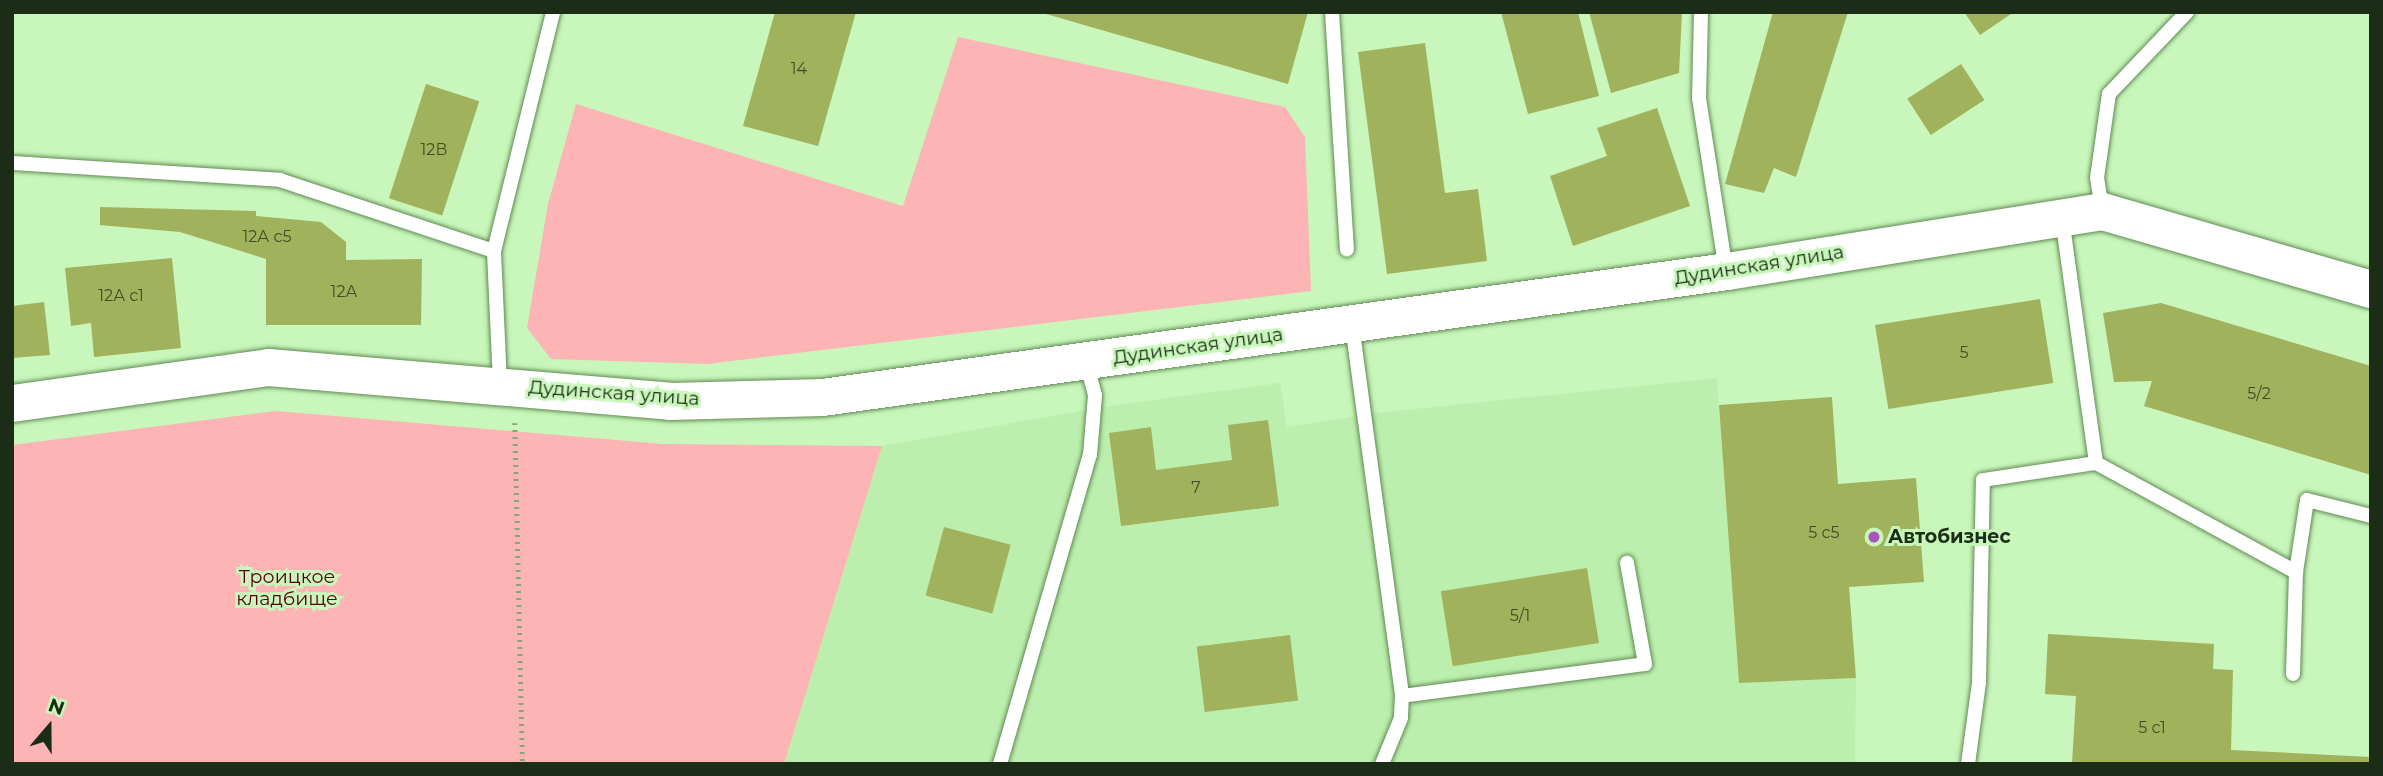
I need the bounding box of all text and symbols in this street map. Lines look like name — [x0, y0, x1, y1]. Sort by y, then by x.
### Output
house number: 14 — [791, 59, 807, 79]
house number: 12В — [421, 140, 447, 160]
house number: 12А с5 — [242, 227, 292, 247]
street label: Дудинская улица — [1673, 240, 1845, 290]
house number: 12А — [331, 282, 357, 302]
house number: 12А с1 — [98, 286, 144, 306]
street label: Дудинская улица — [1112, 323, 1284, 369]
house number: 5 — [1959, 343, 1969, 363]
street label: Дудинская улица — [528, 376, 700, 410]
house number: 5/2 — [2247, 384, 2271, 404]
house number: 7 — [1191, 478, 1201, 498]
house number: 5 с5 — [1808, 523, 1840, 543]
place label: Автобизнес — [1888, 526, 2011, 548]
marker: Автобизнес — [1866, 529, 1882, 545]
park label: Троицкое кладбище — [236, 566, 338, 610]
house number: 5/1 — [1510, 606, 1530, 626]
north arrow — [14, 692, 84, 762]
text: N — [45, 693, 67, 720]
house number: 5 с1 — [2138, 718, 2166, 738]

